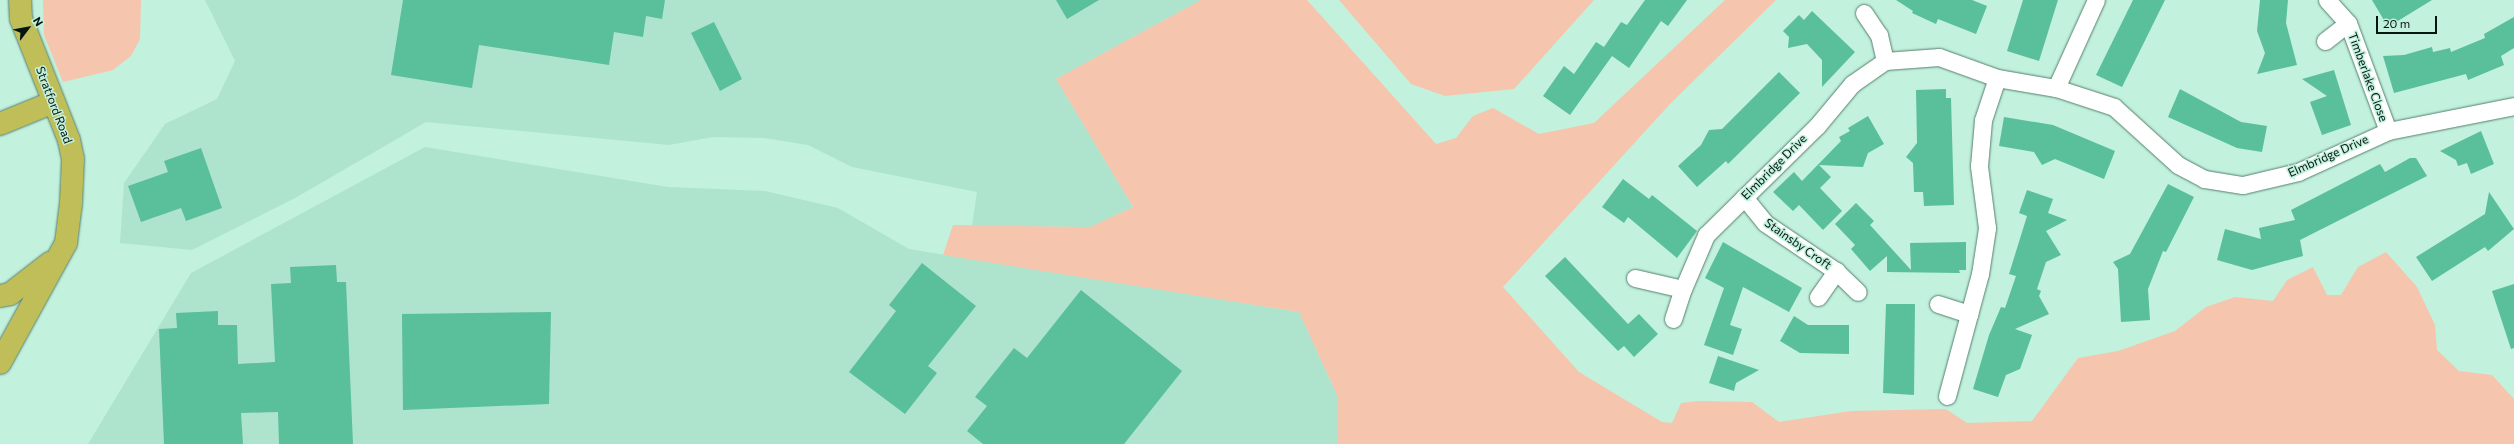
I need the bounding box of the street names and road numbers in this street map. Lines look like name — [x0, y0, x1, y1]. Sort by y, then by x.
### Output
street label: Timberlake Close — [2345, 30, 2391, 124]
street label: Stratford Road — [33, 65, 75, 145]
street label: Elmbridge Drive — [1738, 131, 1810, 203]
street label: Elmbridge Drive — [2286, 132, 2370, 180]
street label: Stainsby Croft — [1762, 216, 1834, 272]

